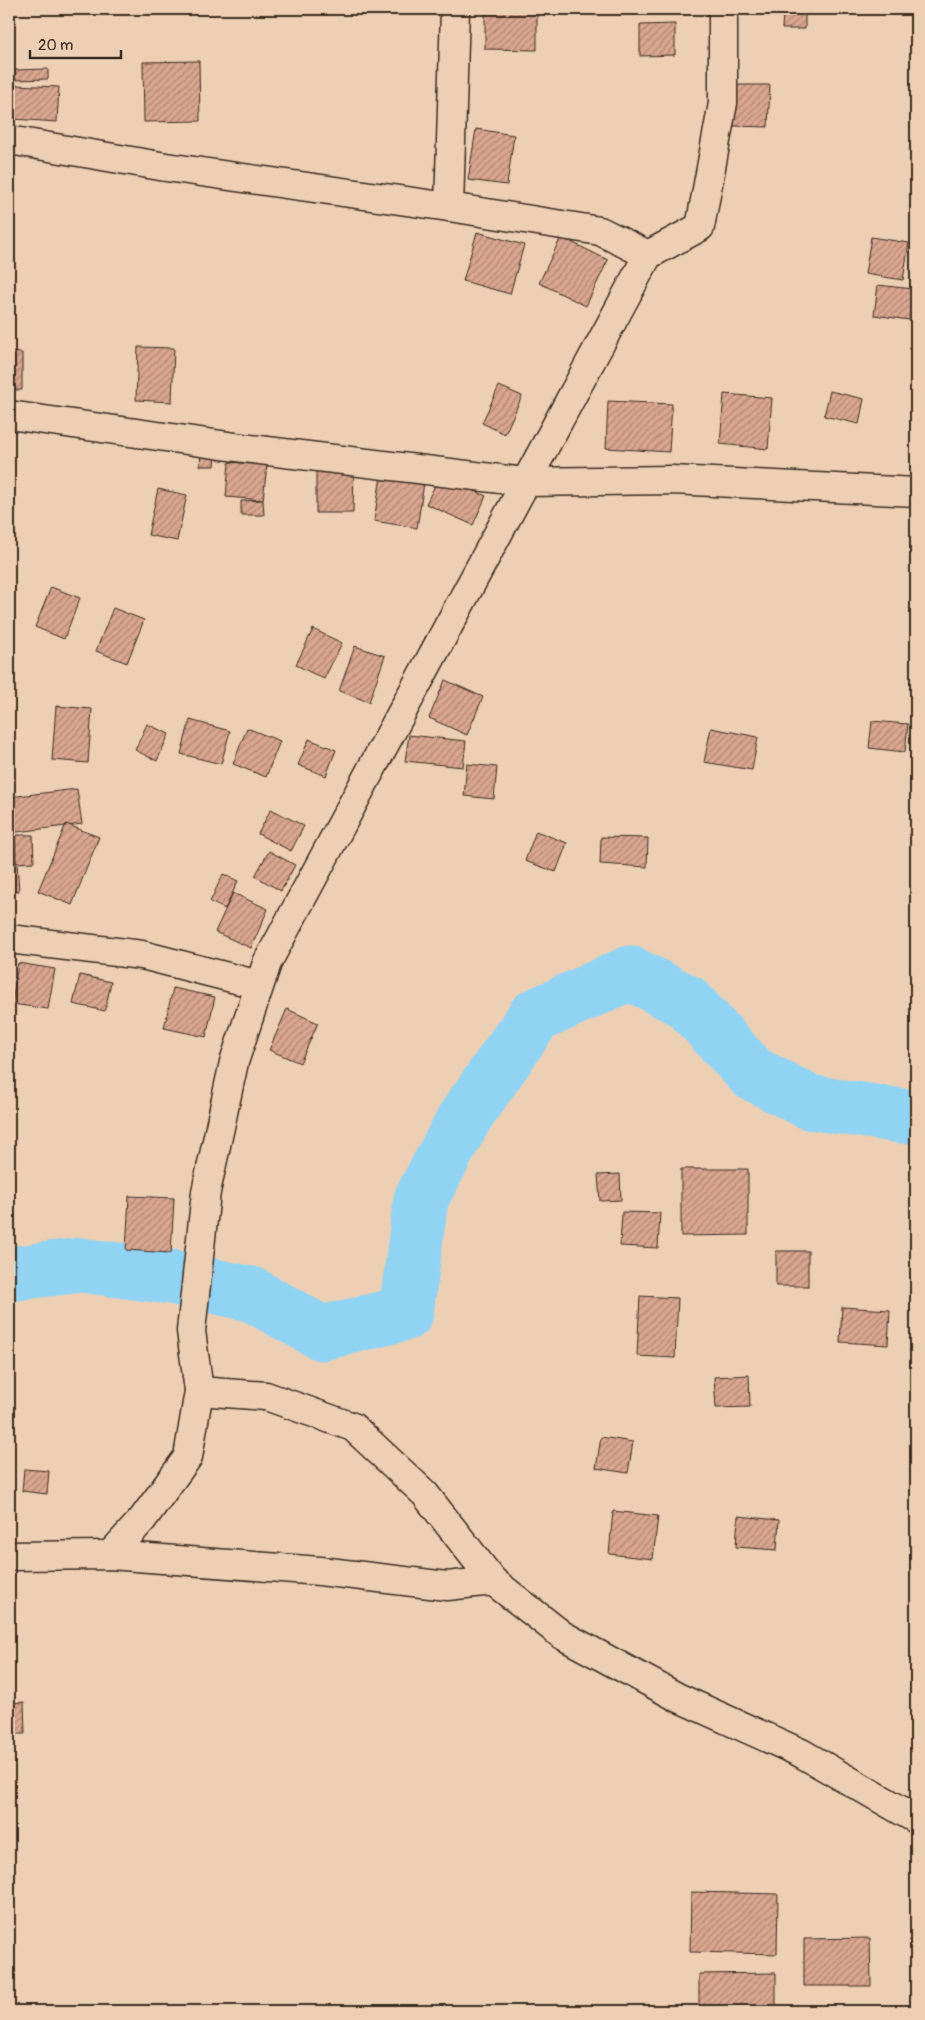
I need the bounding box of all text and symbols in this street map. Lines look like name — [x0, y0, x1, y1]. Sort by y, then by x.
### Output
scale bar — [30, 28, 121, 60]
text: 20 m — [38, 36, 73, 55]

